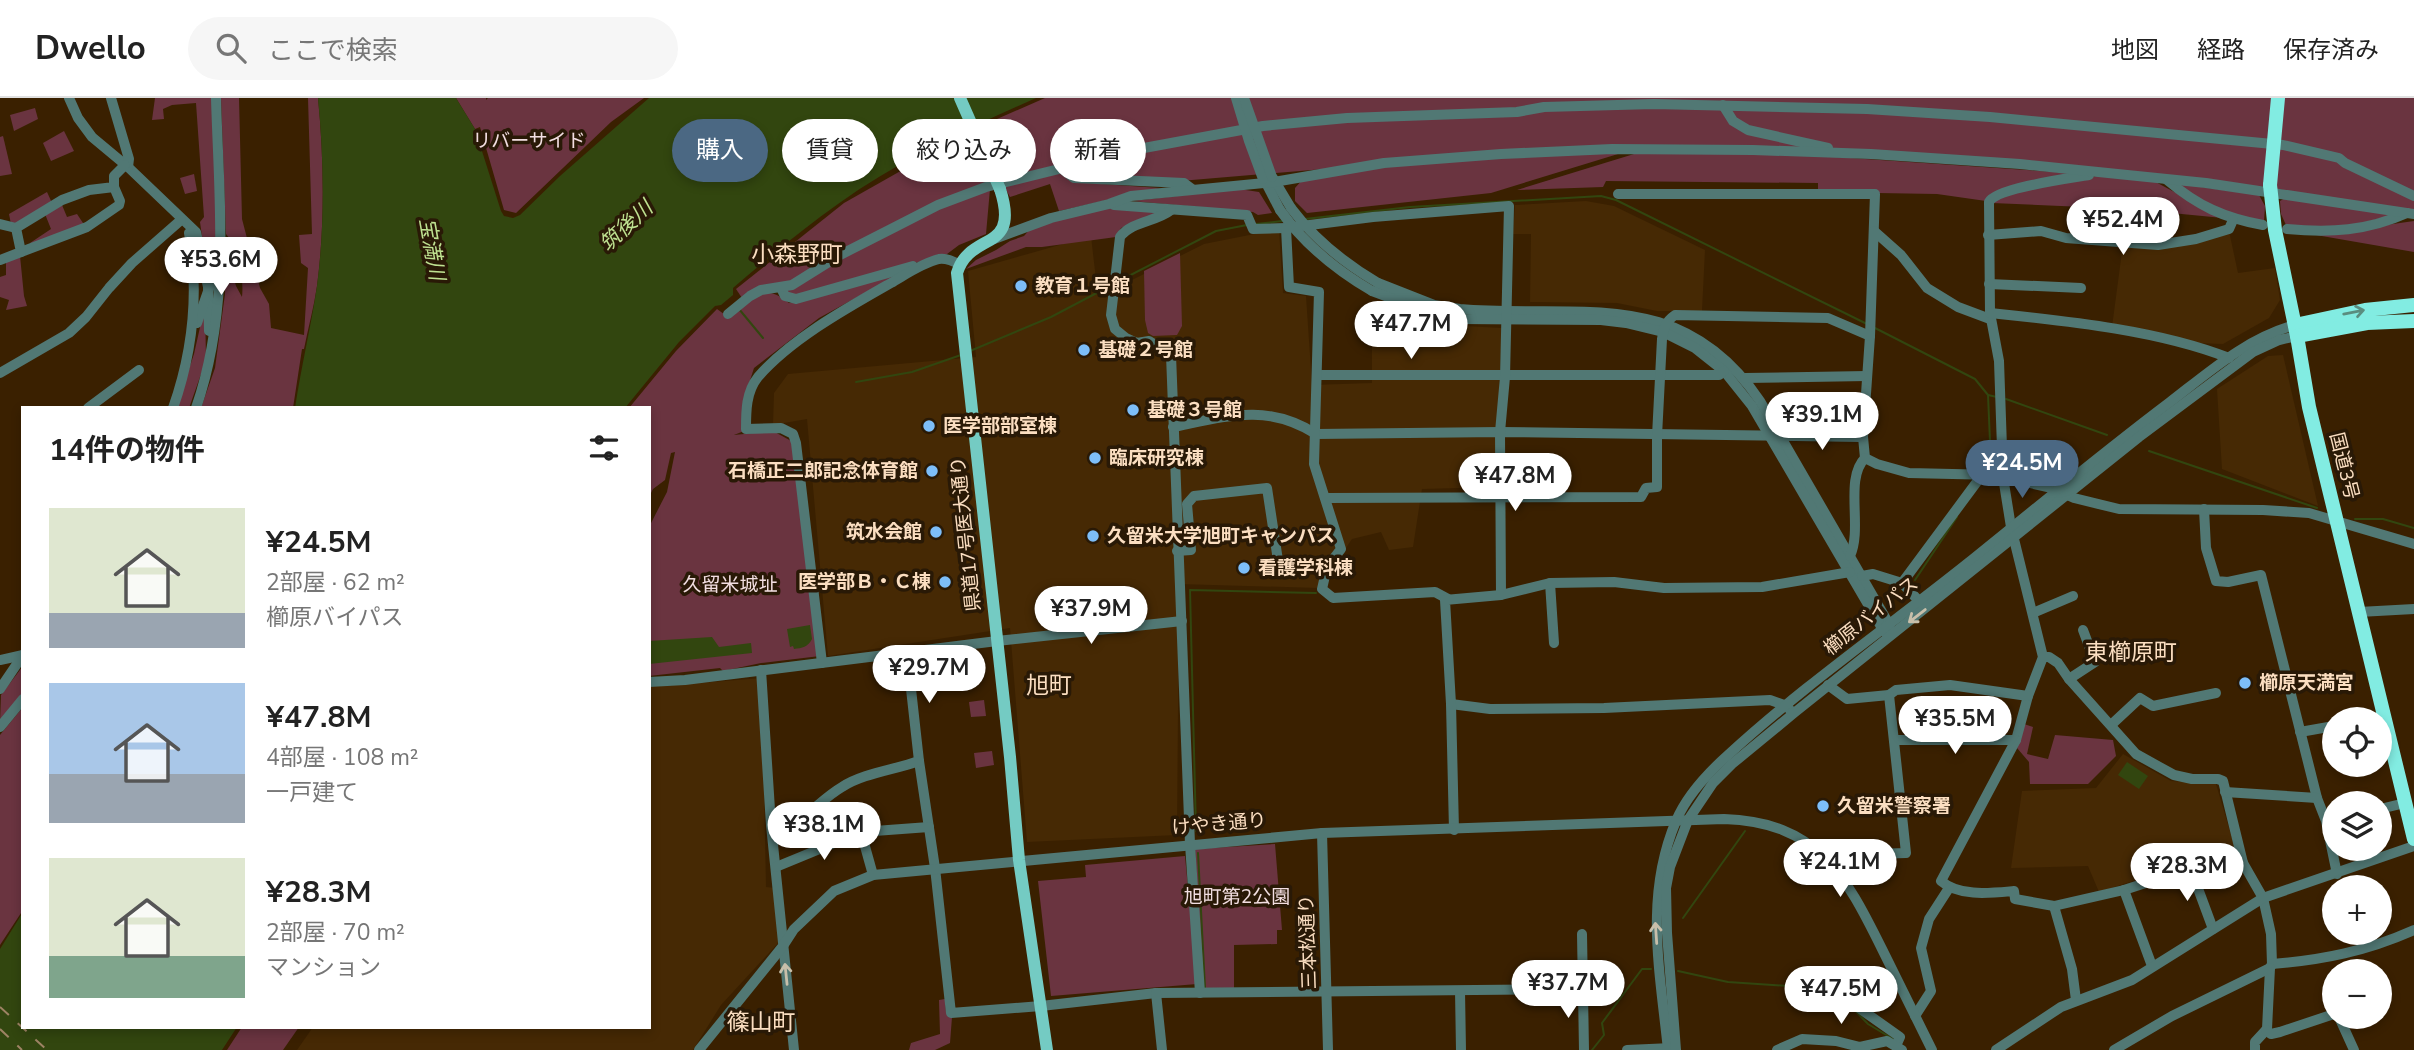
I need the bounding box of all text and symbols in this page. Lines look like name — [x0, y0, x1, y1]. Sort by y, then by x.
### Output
search box — [188, 17, 678, 80]
text: Dwello — [35, 26, 146, 71]
icon: search — [212, 29, 250, 67]
text: ここで検索 — [268, 33, 398, 68]
text: 地図 — [2111, 34, 2159, 66]
text: 経路 — [2197, 34, 2245, 66]
text: 保存済み — [2283, 34, 2379, 66]
chip: 購入 — [672, 119, 768, 182]
chip: 賃貸 — [782, 119, 878, 182]
chip: 絞り込み — [892, 119, 1036, 182]
chip: 新着 — [1050, 119, 1146, 182]
park label: リバーサイド — [472, 128, 586, 154]
water label: 筑後川 — [593, 193, 660, 258]
pin: ¥52.4M — [2066, 198, 2180, 257]
text: ¥52.4M — [2083, 204, 2163, 235]
water label: 宝満川 — [413, 216, 452, 284]
pin: ¥53.6M — [164, 238, 278, 297]
district label: 小森野町 — [751, 239, 843, 270]
text: ¥53.6M — [181, 244, 261, 275]
place label: 教育１号館 — [1035, 273, 1130, 299]
marker: 教育１号館 — [1013, 278, 1029, 294]
pin: ¥47.7M — [1354, 302, 1468, 361]
one-way arrow — [2342, 305, 2365, 319]
text: ¥47.7M — [1371, 308, 1451, 339]
place label: 基礎２号館 — [1098, 337, 1193, 363]
marker: 基礎２号館 — [1076, 342, 1092, 358]
pin: ¥39.1M — [1765, 392, 1879, 452]
place label: 基礎３号館 — [1147, 397, 1242, 423]
text: ¥39.1M — [1782, 399, 1862, 430]
marker: 基礎３号館 — [1125, 402, 1141, 418]
place label: 医学部部室棟 — [943, 413, 1057, 439]
marker: 医学部部室棟 — [921, 418, 937, 434]
icon: filters — [585, 429, 623, 467]
text: 14件の物件 — [49, 430, 205, 471]
street label: 国道3号 — [2323, 430, 2365, 502]
pin: ¥24.5M — [1965, 440, 2079, 500]
place label: 臨床研究棟 — [1109, 445, 1204, 471]
text: ¥24.5M — [1982, 447, 2062, 478]
marker: 臨床研究棟 — [1087, 450, 1103, 466]
pin: ¥47.8M — [1458, 454, 1572, 513]
street label: 県道17号医大通り — [945, 455, 987, 613]
place label: 石橋正二郎記念体育館 — [728, 458, 918, 484]
text: ¥47.8M — [1475, 460, 1555, 491]
marker: 石橋正二郎記念体育館 — [924, 463, 940, 479]
place label: 筑水会館 — [846, 519, 922, 545]
text: ¥24.5M — [266, 522, 371, 563]
place label: 久留米大学旭町キャンパス — [1107, 523, 1335, 549]
marker: 筑水会館 — [928, 524, 944, 540]
marker: 久留米大学旭町キャンパス — [1085, 528, 1101, 544]
icon: home — [105, 536, 189, 620]
place label: 看護学科棟 — [1258, 555, 1353, 581]
marker: 看護学科棟 — [1236, 560, 1252, 576]
text: 2部屋 · 62 m² — [266, 567, 405, 598]
place label: 医学部Ｂ・Ｃ棟 — [798, 569, 931, 595]
street label: 櫛原バイパス — [1818, 571, 1924, 661]
park label: 久留米城址 — [682, 572, 778, 598]
marker: 医学部Ｂ・Ｃ棟 — [937, 574, 953, 590]
pin: ¥37.9M — [1034, 587, 1148, 646]
text: ¥37.9M — [1051, 593, 1131, 624]
text: 櫛原バイパス — [266, 602, 404, 633]
one-way arrow — [1908, 608, 1926, 623]
district label: 東櫛原町 — [2085, 637, 2177, 668]
pin: ¥29.7M — [872, 646, 986, 705]
text: ¥29.7M — [889, 652, 969, 683]
district label: 旭町 — [1026, 670, 1072, 701]
place label: 櫛原天満宮 — [2259, 670, 2354, 696]
marker: 櫛原天満宮 — [2237, 675, 2253, 691]
pin: ¥35.5M — [1898, 696, 2012, 756]
text: ¥47.8M — [266, 697, 371, 738]
text: ¥35.5M — [1915, 703, 1995, 734]
map controls — [2322, 707, 2392, 1029]
button: locate — [2322, 707, 2392, 777]
icon: home — [105, 711, 189, 795]
text: 4部屋 · 108 m² — [266, 742, 419, 773]
text: 一戸建て — [266, 777, 358, 808]
button: layers — [2322, 791, 2392, 861]
place label: 久留米警察署 — [1837, 793, 1951, 819]
marker: 久留米警察署 — [1815, 798, 1831, 814]
pin: ¥38.1M — [767, 802, 881, 862]
street label: けやき通り — [1171, 807, 1267, 841]
text: ¥38.1M — [784, 809, 864, 840]
pin: ¥24.1M — [1783, 840, 1897, 899]
pin: ¥28.3M — [2130, 844, 2244, 903]
text: ¥24.1M — [1800, 846, 1880, 877]
text: ¥28.3M — [2147, 850, 2227, 881]
text: ¥28.3M — [266, 872, 371, 913]
button: + — [2322, 875, 2392, 945]
park label: 旭町第2公園 — [1184, 884, 1290, 910]
icon: home — [105, 886, 189, 970]
street label: 三本松通り — [1293, 894, 1323, 990]
text: 2部屋 · 70 m² — [266, 917, 405, 948]
one-way arrow — [1650, 922, 1663, 945]
text: マンション — [266, 952, 381, 983]
button: − — [2322, 959, 2392, 1029]
pin: ¥37.7M — [1511, 960, 1625, 1020]
one-way arrow — [780, 963, 793, 985]
text: ¥37.7M — [1528, 967, 1608, 998]
pin: ¥47.5M — [1784, 967, 1898, 1026]
text: ¥47.5M — [1801, 973, 1881, 1004]
district label: 篠山町 — [727, 1007, 796, 1038]

